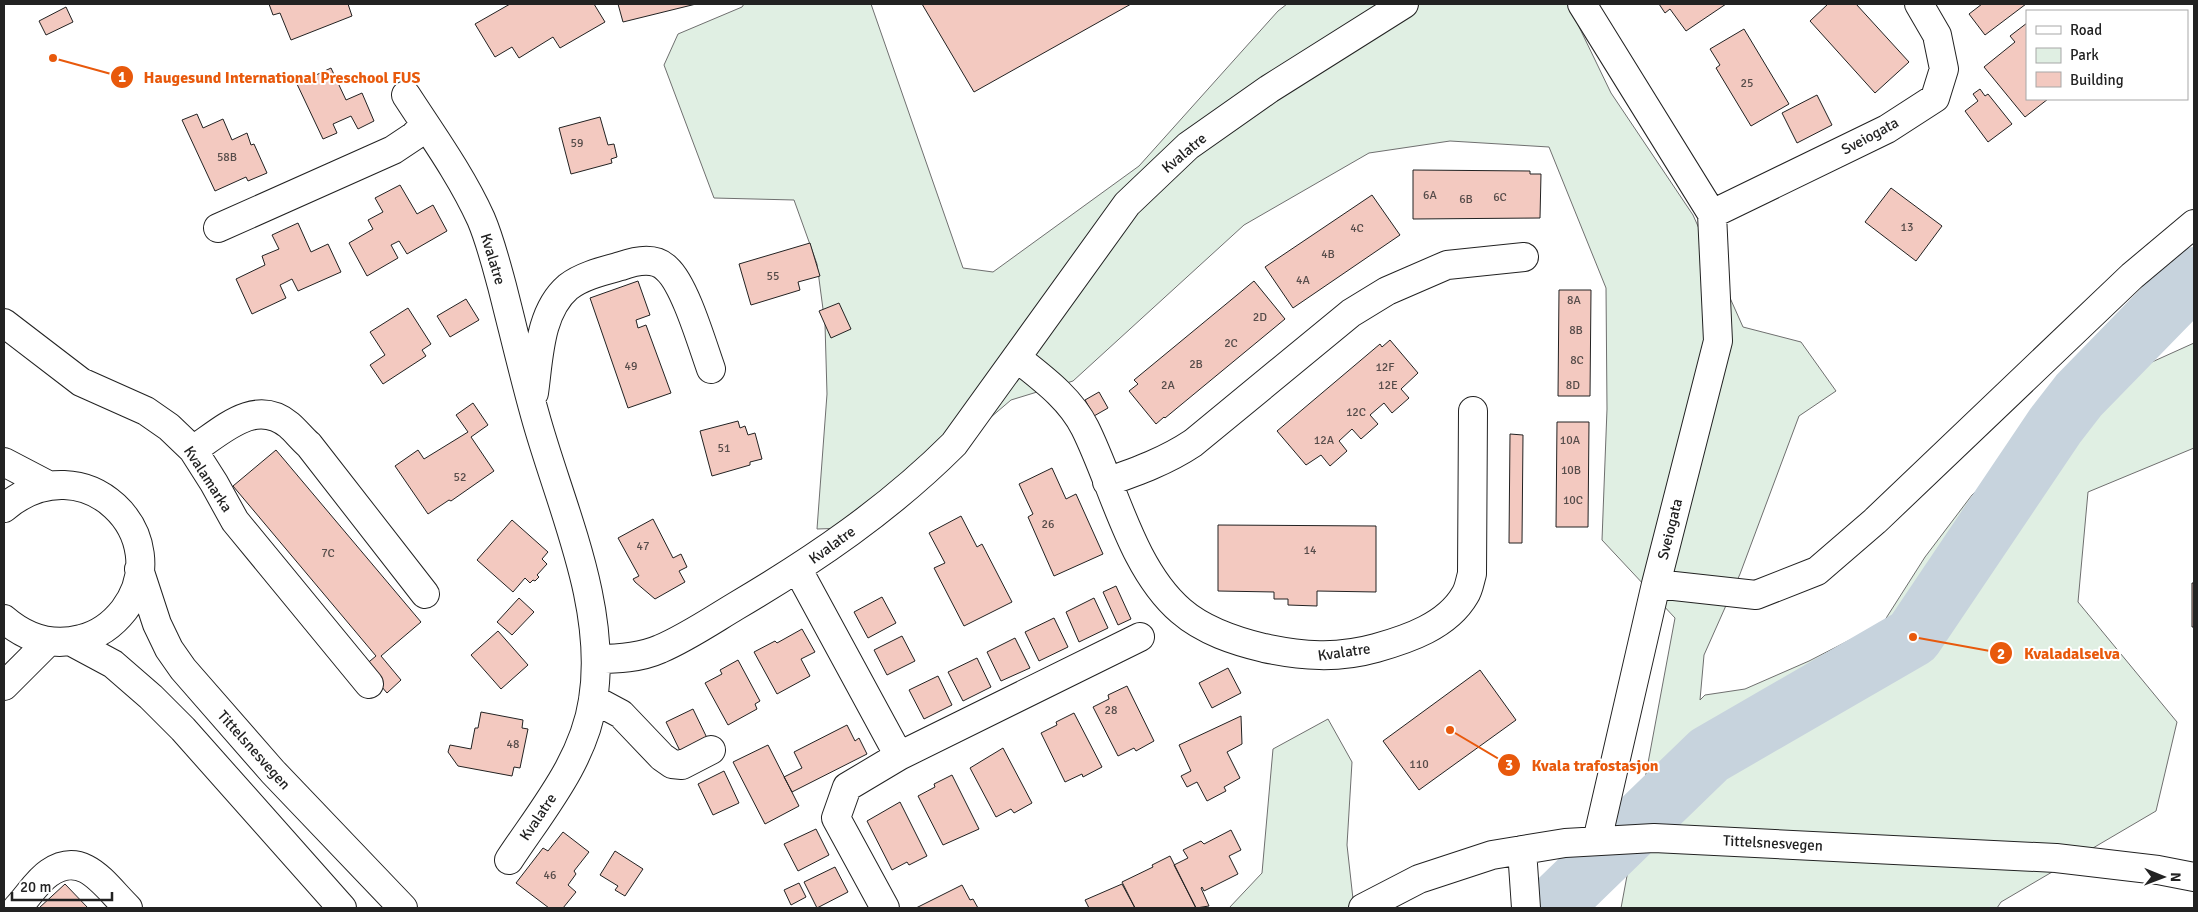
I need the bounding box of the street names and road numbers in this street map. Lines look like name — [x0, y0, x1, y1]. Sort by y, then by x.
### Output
street label: Sveiogata — [1838, 113, 1902, 159]
street label: Kvalatre — [1158, 129, 1210, 177]
street label: Kvalatre — [477, 231, 509, 287]
street label: Kvalamarka — [180, 443, 236, 515]
street label: Sveiogata — [1654, 497, 1686, 561]
street label: Kvalatre — [805, 522, 859, 568]
street label: Kvalatre — [1317, 639, 1371, 665]
street label: Tittelsnesvegen — [214, 707, 294, 793]
street label: Kvalatre — [516, 790, 560, 844]
street label: Tittelsnesvegen — [1722, 831, 1824, 855]

